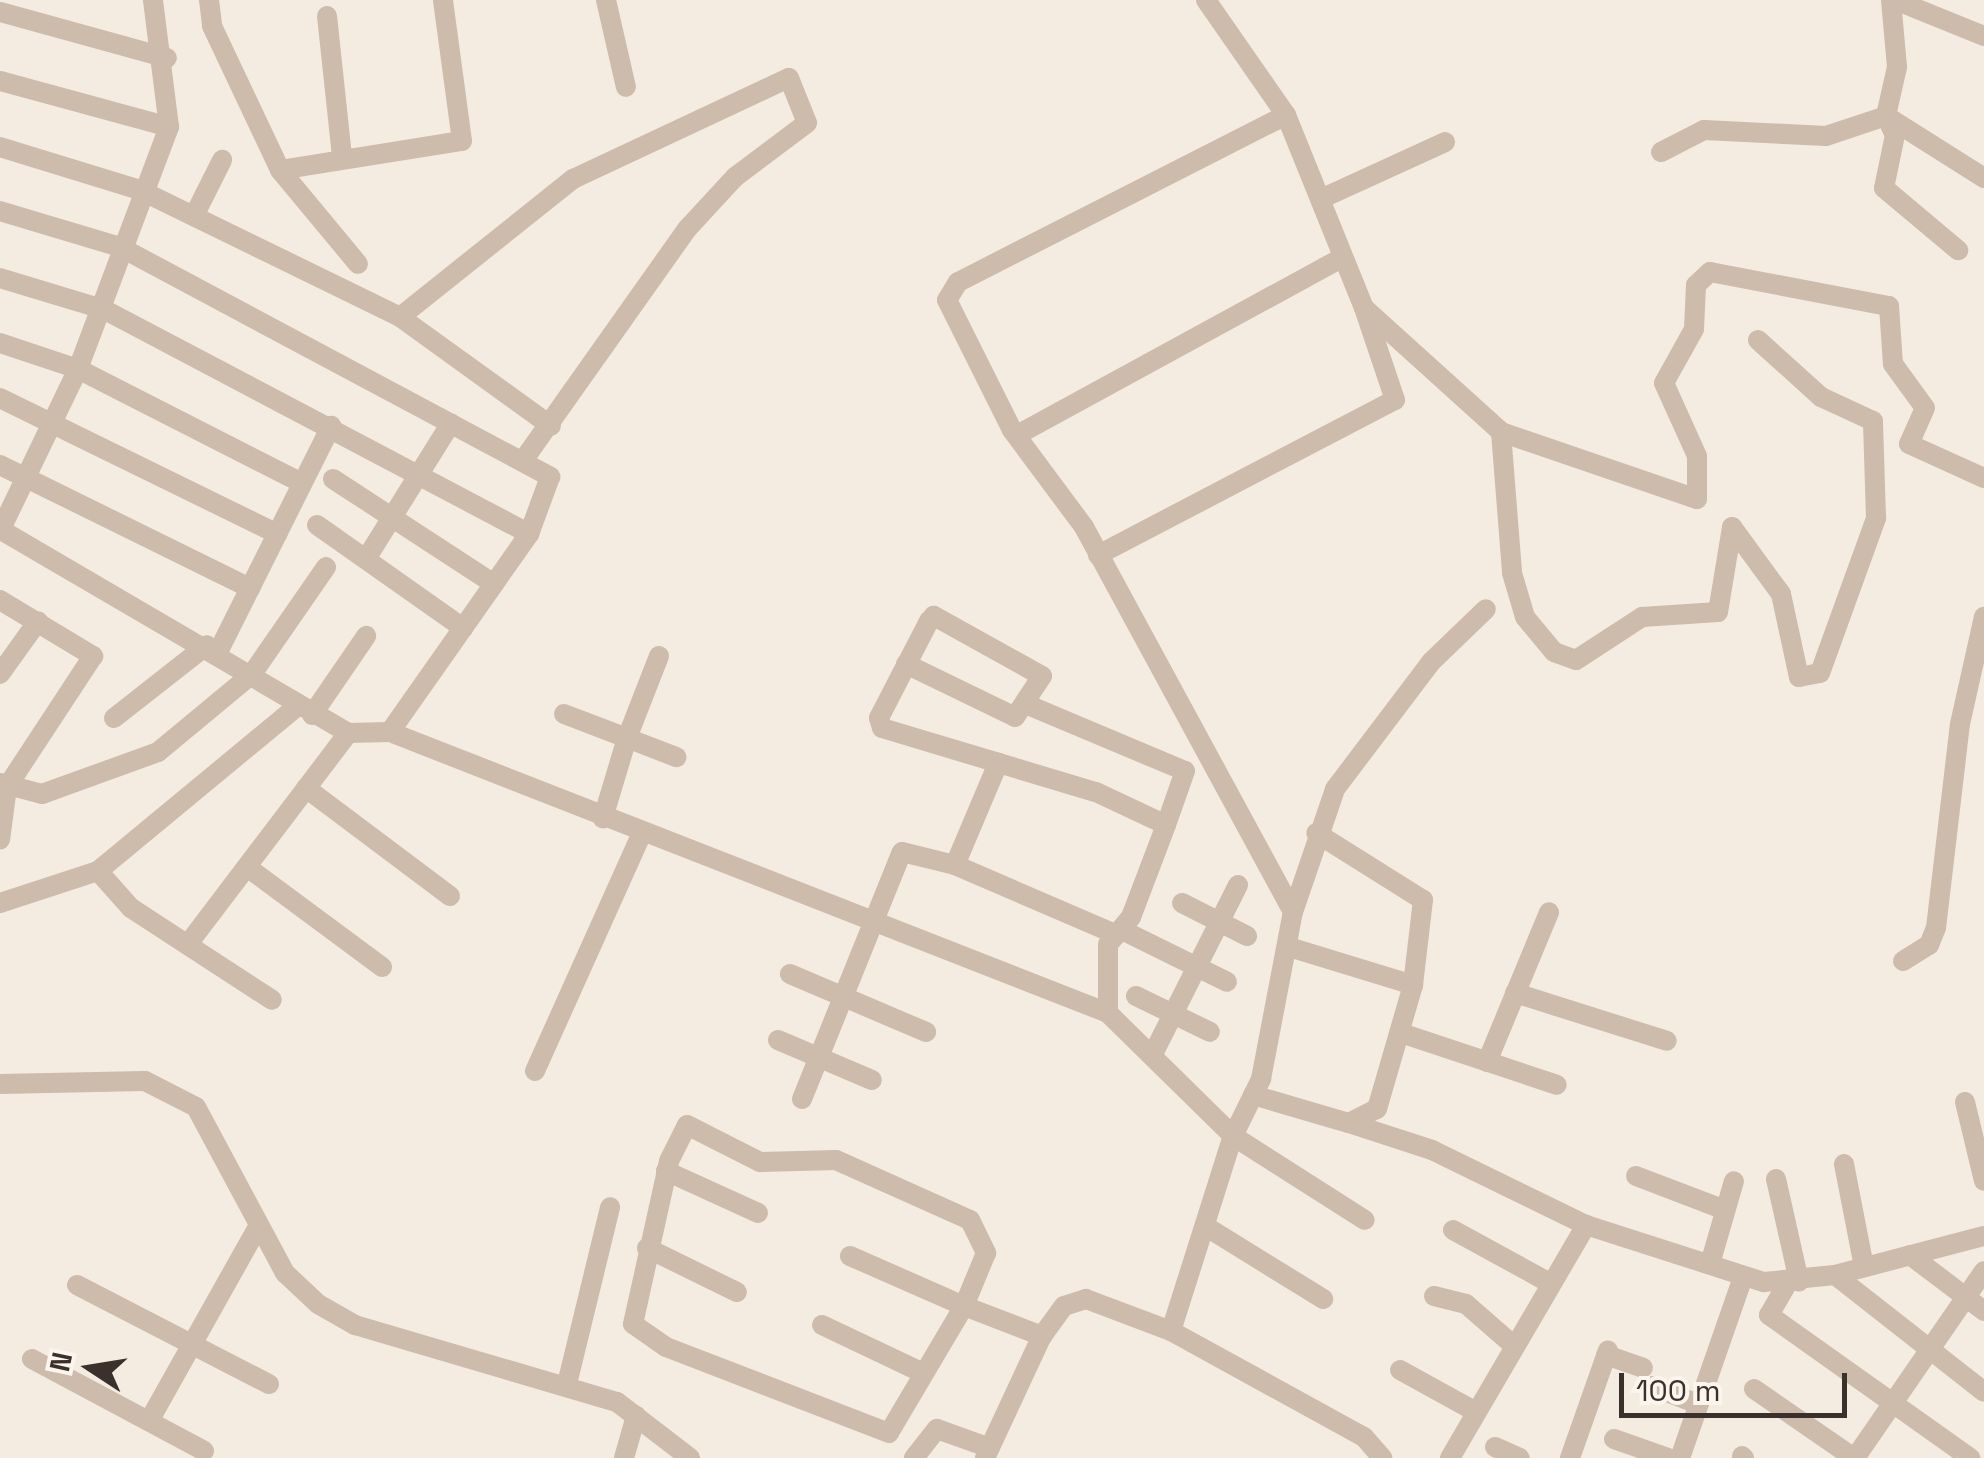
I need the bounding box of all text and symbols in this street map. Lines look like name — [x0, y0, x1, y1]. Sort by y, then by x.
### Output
north arrow — [40, 1318, 140, 1418]
text: N — [41, 1349, 80, 1375]
scale bar — [1624, 1353, 1852, 1415]
text: 100 m — [1636, 1371, 1721, 1410]

